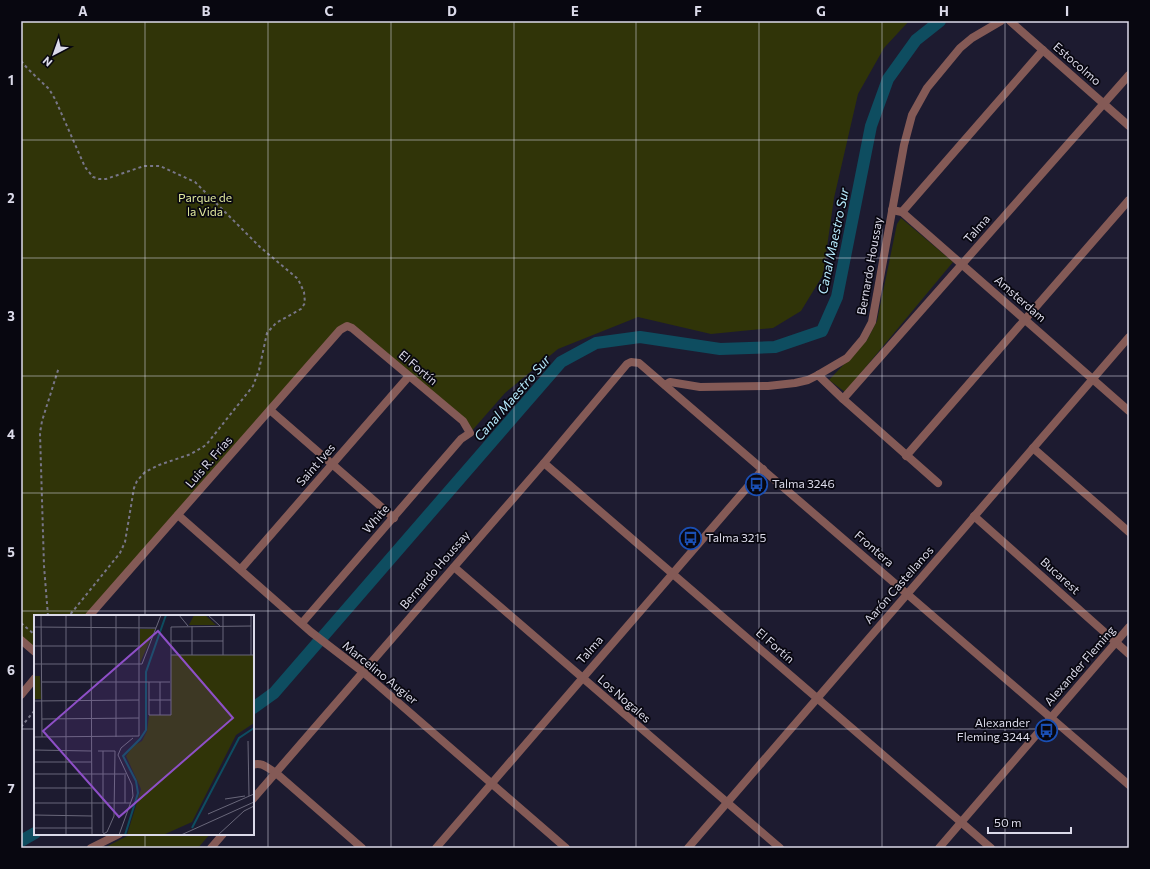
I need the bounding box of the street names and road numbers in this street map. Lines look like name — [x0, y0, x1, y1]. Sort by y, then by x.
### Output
street label: Estocolmo — [1051, 39, 1104, 88]
street label: Talma — [960, 211, 992, 245]
street label: Bernardo Houssay — [854, 216, 885, 316]
street label: Amsterdam — [992, 272, 1049, 324]
street label: El Fortín — [397, 347, 441, 387]
street label: Luis R. Frías — [182, 433, 234, 490]
street label: Saint Ives — [293, 440, 337, 488]
street label: White — [359, 501, 391, 536]
street label: Bernardo Houssay — [396, 527, 472, 611]
street label: Frontera — [852, 527, 897, 569]
street label: Aarón Castellanos — [861, 543, 936, 626]
street label: Bucarest — [1038, 554, 1083, 597]
street label: Alexander Fleming — [1041, 622, 1118, 708]
street label: El Fortín — [754, 625, 798, 666]
street label: Talma — [573, 632, 605, 666]
street label: Marcelino Augier — [340, 638, 421, 707]
street label: Los Nogales — [595, 671, 654, 725]

